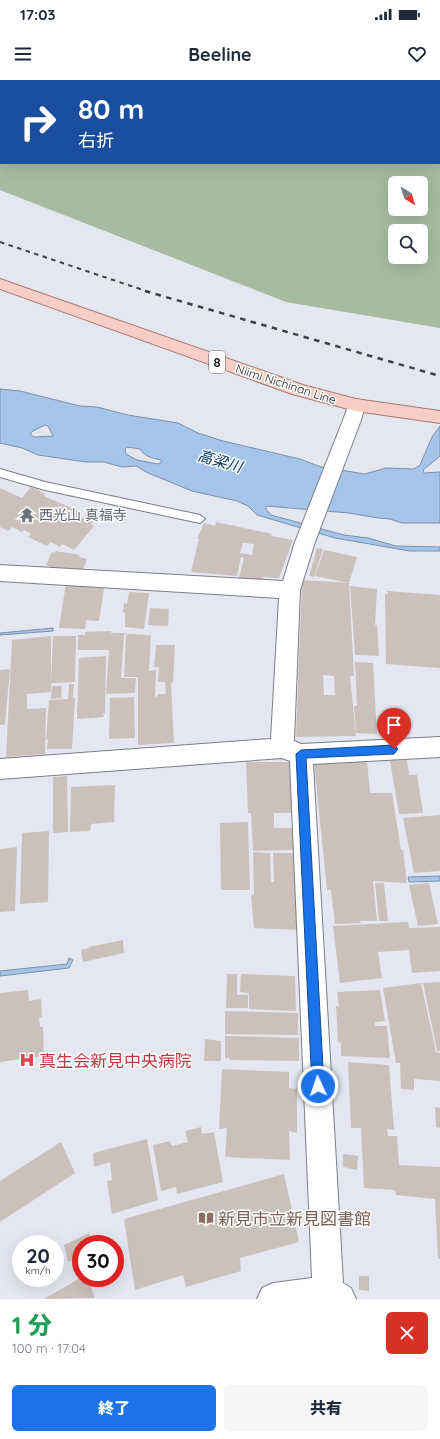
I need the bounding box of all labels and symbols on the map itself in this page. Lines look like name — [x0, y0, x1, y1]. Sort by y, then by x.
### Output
north arrow — [388, 176, 428, 216]
road number: 8 — [209, 351, 225, 373]
street label: Niimi Nichinan Line — [234, 361, 338, 407]
water label: 高梁川 — [196, 446, 246, 477]
temple icon: 西光山 真福寺 — [18, 506, 36, 524]
place label: 西光山 真福寺 — [39, 506, 127, 524]
pin — [377, 708, 411, 749]
place label: 真生会新見中央病院 — [39, 1050, 192, 1071]
hospital icon: 真生会新見中央病院 — [18, 1051, 36, 1069]
position arrow — [297, 1065, 339, 1107]
place label: 新見市立新見図書館 — [218, 1208, 371, 1229]
library icon: 新見市立新見図書館 — [197, 1209, 215, 1227]
speed limit sign: 30 — [72, 1235, 124, 1287]

